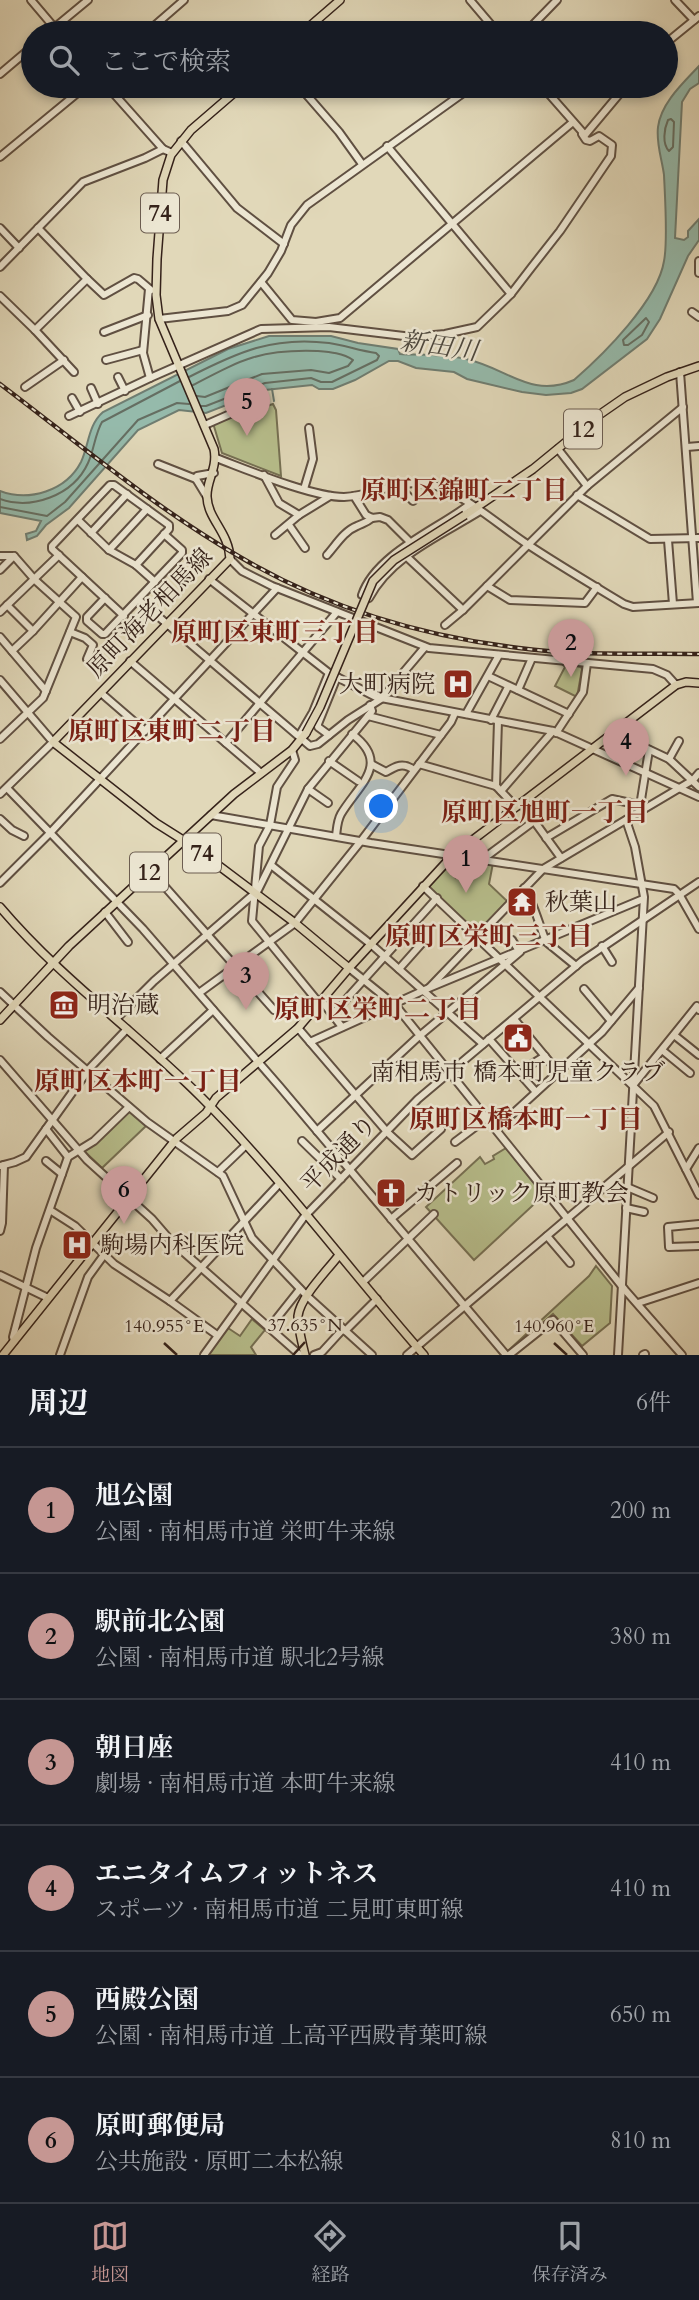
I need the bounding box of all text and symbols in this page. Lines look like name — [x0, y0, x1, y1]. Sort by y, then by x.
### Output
search box — [21, 21, 678, 98]
icon: search — [45, 41, 83, 79]
text: ここで検索 — [101, 44, 231, 79]
road number: 74 — [141, 194, 179, 232]
water label: 新田川 — [398, 323, 483, 369]
pin: 5 — [224, 378, 270, 436]
road number: 12 — [564, 410, 602, 448]
district label: 原町区錦町二丁目 — [360, 473, 568, 508]
street label: 原町海老相馬線 — [80, 541, 220, 685]
district label: 原町区東町三丁目 — [171, 615, 379, 650]
pin: 2 — [548, 619, 594, 677]
hospital icon: 大町病院 — [441, 667, 475, 701]
place label: 大町病院 — [339, 668, 435, 701]
district label: 原町区東町二丁目 — [68, 714, 276, 749]
pin: 4 — [603, 718, 649, 776]
your location — [364, 789, 398, 823]
district label: 原町区旭町一丁目 — [441, 795, 649, 830]
road number: 74 — [183, 834, 221, 873]
pin: 1 — [443, 835, 489, 893]
road number: 12 — [130, 852, 168, 892]
temple icon: 秋葉山 — [505, 885, 539, 919]
place label: 秋葉山 — [545, 886, 617, 919]
district label: 原町区栄町三丁目 — [385, 919, 593, 954]
pin: 3 — [223, 952, 269, 1010]
museum icon: 明治蔵 — [47, 988, 81, 1022]
place label: 明治蔵 — [87, 989, 159, 1022]
district label: 原町区栄町二丁目 — [274, 992, 482, 1027]
public building icon: 南相馬市 橋本町児童クラブ — [501, 1021, 535, 1055]
place label: 南相馬市 橋本町児童クラブ — [371, 1056, 665, 1089]
district label: 原町区本町一丁目 — [34, 1064, 242, 1099]
district label: 原町区橋本町一丁目 — [409, 1102, 643, 1137]
street label: 平成通り — [294, 1108, 384, 1200]
pin: 6 — [101, 1166, 147, 1224]
church icon: カトリック原町教会 — [374, 1176, 408, 1210]
place label: カトリック原町教会 — [414, 1177, 629, 1210]
hospital icon: 駒場内科医院 — [60, 1228, 94, 1262]
place label: 駒場内科医院 — [100, 1229, 244, 1262]
text: 37.635°N — [267, 1313, 343, 1338]
text: 140.955°E — [124, 1314, 204, 1339]
text: 140.960°E — [514, 1314, 594, 1339]
text: 周辺 — [28, 1383, 88, 1424]
text: 6件 — [636, 1387, 671, 1418]
text: 旭公園 — [95, 1478, 173, 1513]
text: 1 — [45, 1495, 57, 1526]
text: 200 m — [610, 1495, 671, 1526]
text: 公園 · 南相馬市道 栄町牛来線 — [95, 1516, 395, 1547]
text: 駅前北公園 — [95, 1604, 225, 1639]
text: 2 — [45, 1621, 57, 1652]
text: 380 m — [610, 1621, 671, 1652]
text: 公園 · 南相馬市道 駅北2号線 — [95, 1642, 384, 1673]
text: 朝日座 — [95, 1730, 173, 1765]
text: 3 — [45, 1747, 57, 1778]
text: 410 m — [610, 1747, 671, 1778]
text: 劇場 · 南相馬市道 本町牛来線 — [95, 1768, 395, 1799]
text: エニタイムフィットネス — [95, 1856, 378, 1891]
text: 4 — [45, 1873, 57, 1904]
text: 410 m — [610, 1873, 671, 1904]
text: スポーツ · 南相馬市道 二見町東町線 — [95, 1894, 463, 1925]
text: 西殿公園 — [95, 1982, 199, 2017]
text: 5 — [45, 1999, 57, 2030]
text: 650 m — [610, 1999, 671, 2030]
text: 公園 · 南相馬市道 上高平西殿青葉町線 — [95, 2020, 487, 2051]
text: 原町郵便局 — [95, 2108, 225, 2143]
text: 6 — [45, 2125, 57, 2156]
text: 810 m — [610, 2125, 671, 2156]
text: 公共施設 · 原町二本松線 — [95, 2146, 343, 2177]
tab: 地図 — [91, 2217, 129, 2288]
tab: 経路 — [311, 2217, 350, 2288]
tab: 保存済み — [532, 2217, 608, 2288]

